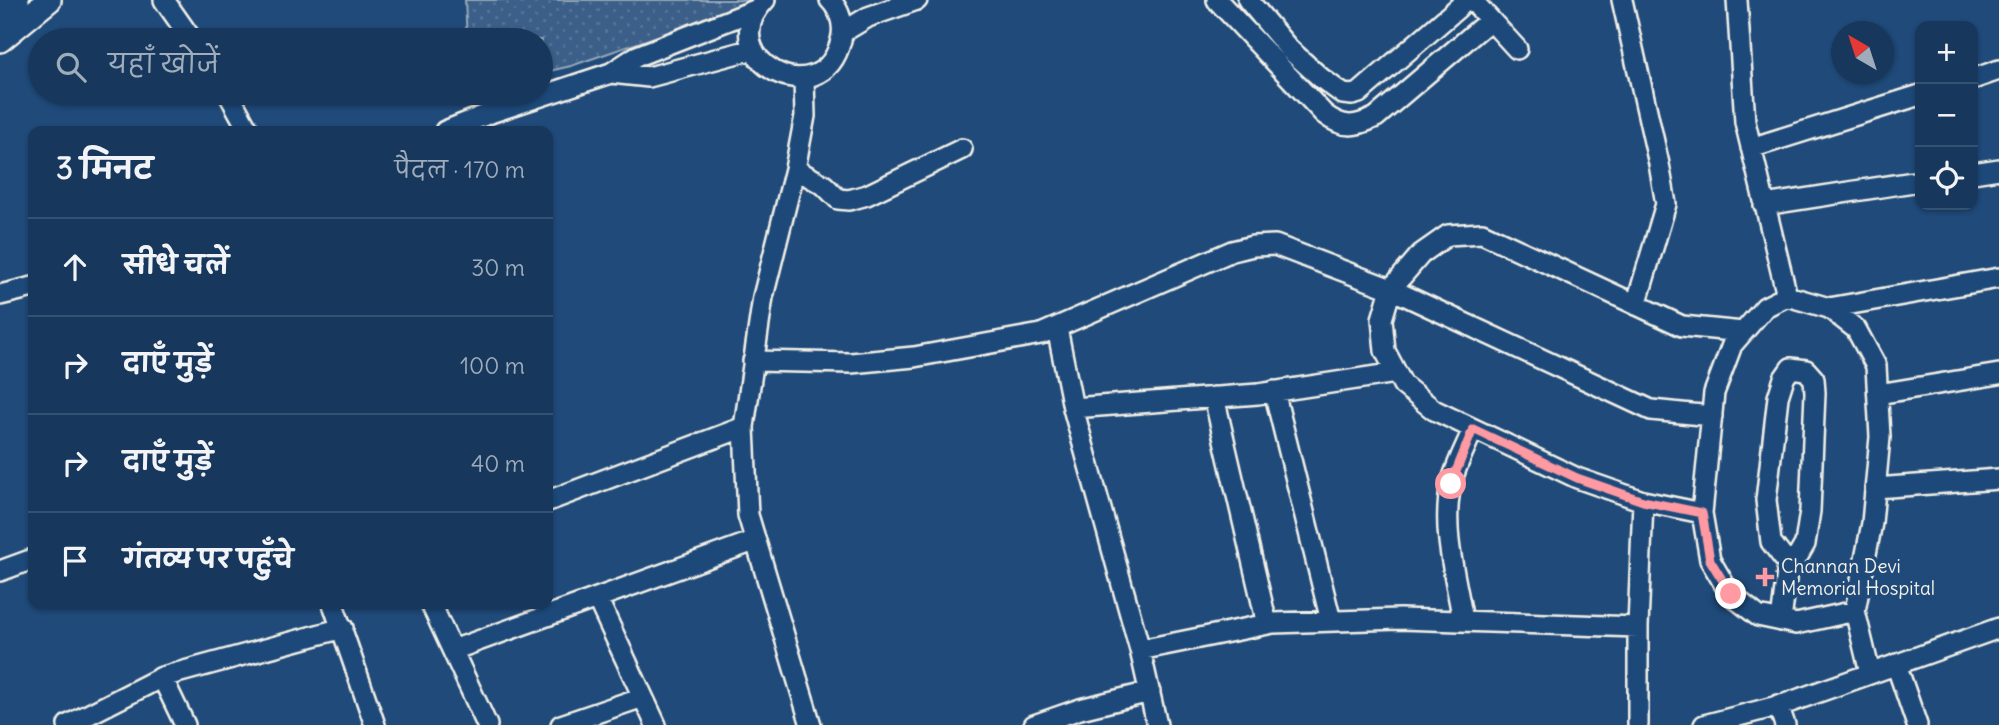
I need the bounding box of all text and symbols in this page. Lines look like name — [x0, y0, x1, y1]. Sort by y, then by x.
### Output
north arrow — [1831, 21, 1894, 84]
map controls — [1915, 21, 1978, 210]
button: + — [1915, 21, 1978, 84]
search box — [28, 28, 553, 105]
text: यहाँ खोजें — [108, 47, 219, 80]
icon: search — [52, 48, 90, 86]
button: − — [1915, 84, 1978, 147]
button: locate — [1915, 147, 1978, 210]
text: 3 मिनट — [56, 149, 153, 187]
text: पैदल · 170 m — [395, 155, 525, 184]
icon: ahead — [56, 248, 94, 286]
text: सीधे चलें — [123, 248, 229, 281]
text: 30 m — [471, 253, 525, 282]
icon: right — [56, 346, 94, 384]
text: दाएँ मुड़ें — [123, 346, 213, 379]
text: 100 m — [460, 351, 525, 380]
icon: right — [56, 444, 94, 482]
text: दाएँ मुड़ें — [123, 444, 213, 477]
text: 40 m — [471, 449, 525, 478]
route start — [1435, 468, 1466, 499]
icon: arrive — [56, 542, 94, 580]
text: गंतव्य पर पहुँचे — [123, 542, 293, 575]
place label: Channan Devi Memorial Hospital — [1781, 554, 1935, 600]
marker: Channan Devi Memorial Hospital — [1755, 567, 1775, 587]
route end — [1715, 578, 1746, 609]

